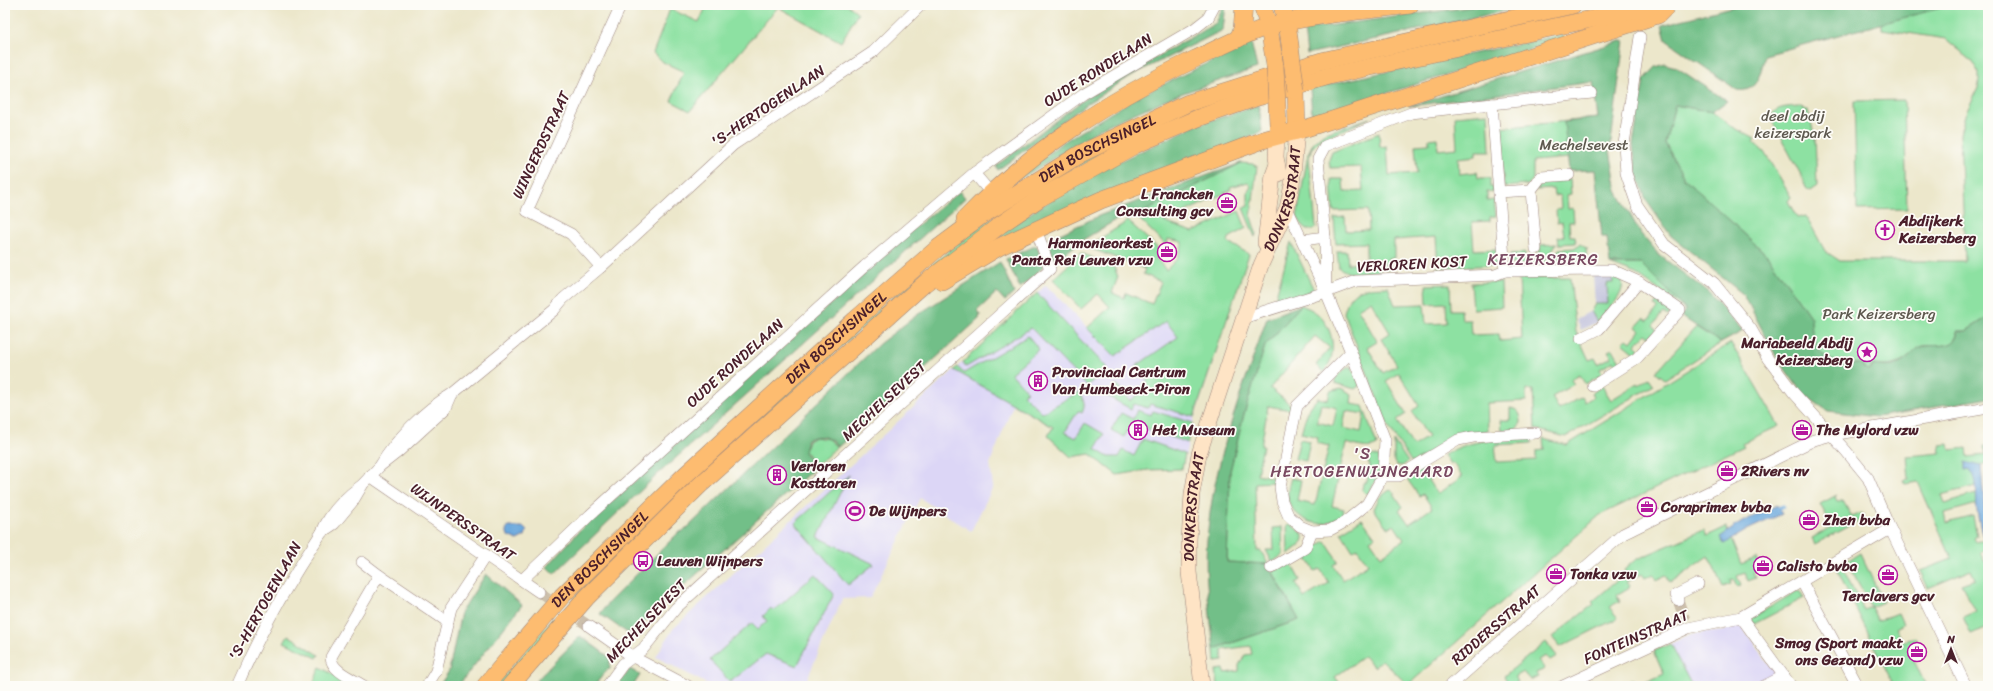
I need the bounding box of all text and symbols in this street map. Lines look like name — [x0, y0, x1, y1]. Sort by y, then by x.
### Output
street label: OUDE RONDELAAN — [1038, 26, 1158, 114]
street label: 'S-HERTOGENLAAN — [706, 58, 831, 154]
street label: WINGERDSTRAAT — [505, 85, 578, 203]
park label: deel abdij keizerspark — [1755, 103, 1832, 146]
street label: DEN BOSCHSINGEL — [1033, 107, 1160, 190]
park label: Mechelsevest — [1540, 132, 1629, 158]
street label: DONKERSTRAAT — [1256, 144, 1309, 256]
place label: L Francken Consulting gcv — [1115, 181, 1214, 224]
office icon: L Francken Consulting gcv — [1216, 192, 1238, 214]
place label: Abdijkerk Keizersberg — [1898, 208, 1977, 251]
church icon: Abdijkerk Keizersberg — [1874, 219, 1896, 241]
place label: Harmonieorkest Panta Rei Leuven vzw — [1012, 230, 1154, 273]
office icon: Harmonieorkest Panta Rei Leuven vzw — [1156, 241, 1178, 263]
district label: KEIZERSBERG — [1487, 245, 1599, 274]
street label: VERLOREN KOST — [1356, 248, 1469, 280]
street label: DEN BOSCHSINGEL — [779, 285, 893, 391]
park label: Park Keizersberg — [1823, 301, 1936, 327]
street label: OUDE RONDELAAN — [680, 311, 790, 414]
place label: Mariabeeld Abdij Keizersberg — [1740, 330, 1854, 373]
place icon: Mariabeeld Abdij Keizersberg — [1856, 341, 1878, 363]
street label: MECHELSEVEST — [836, 354, 933, 447]
place label: Provinciaal Centrum Van Humbeeck-Piron — [1052, 359, 1191, 402]
building icon: Provinciaal Centrum Van Humbeeck-Piron — [1027, 370, 1049, 392]
place label: Het Museum — [1151, 417, 1236, 443]
place label: The Mylord vzw — [1816, 417, 1919, 443]
building icon: Het Museum — [1127, 419, 1149, 441]
office icon: The Mylord vzw — [1791, 419, 1813, 441]
district label: 'S HERTOGENWIJNGAARD — [1270, 439, 1454, 486]
street label: DONKERSTRAAT — [1176, 450, 1212, 561]
place label: Verloren Kosttoren — [790, 453, 857, 496]
place label: 2Rivers nv — [1740, 458, 1810, 484]
office icon: 2Rivers nv — [1716, 460, 1738, 482]
building icon: Verloren Kosttoren — [766, 464, 788, 486]
street label: WIJNPERSSTRAAT — [405, 476, 523, 569]
place label: Coraprimex bvba — [1660, 494, 1772, 520]
office icon: Coraprimex bvba — [1636, 496, 1658, 518]
place label: De Wijnpers — [869, 498, 948, 524]
sports icon: De Wijnpers — [844, 500, 866, 522]
street label: DEN BOSCHSINGEL — [544, 504, 655, 614]
place label: Zhen bvba — [1822, 507, 1890, 533]
office icon: Zhen bvba — [1798, 509, 1820, 531]
street label: 'S-HERTOGENLAAN — [221, 536, 309, 666]
place label: Leuven Wijnpers — [657, 548, 764, 574]
bus stop icon: Leuven Wijnpers — [632, 550, 654, 572]
place label: Calisto bvba — [1776, 553, 1858, 579]
office icon: Calisto bvba — [1752, 555, 1774, 577]
place label: Tonka vzw — [1570, 561, 1637, 587]
office icon: Tonka vzw — [1545, 563, 1567, 585]
office icon: Terclavers gcv — [1877, 564, 1899, 586]
street label: MECHELSEVEST — [599, 572, 694, 669]
street label: RIDDERSSTRAAT — [1445, 577, 1548, 672]
place label: Terclavers gcv — [1842, 583, 1935, 609]
street label: FONTEINSTRAAT — [1579, 602, 1694, 672]
north arrow — [1931, 629, 1971, 669]
place label: Smog (Sport maakt ons Gezond) vzw — [1774, 630, 1904, 673]
text: N — [1946, 630, 1955, 649]
office icon: Smog (Sport maakt ons Gezond) vzw — [1906, 641, 1928, 663]

